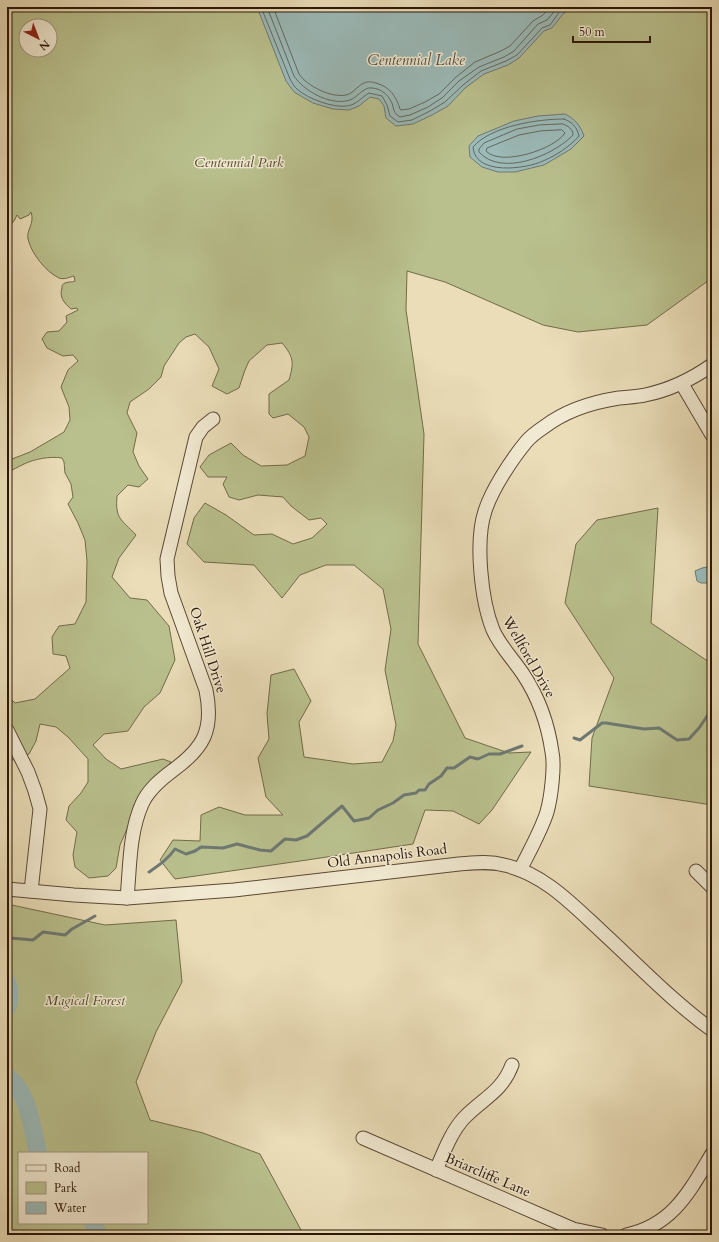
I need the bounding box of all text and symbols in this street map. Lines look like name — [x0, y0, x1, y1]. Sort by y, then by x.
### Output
north arrow — [18, 18, 58, 58]
scale bar — [573, 18, 650, 44]
text: 50 m — [579, 24, 606, 40]
text: N — [35, 36, 53, 54]
water label: Centennial Lake — [367, 50, 465, 70]
park label: Centennial Park — [194, 153, 284, 172]
street label: Oak Hill Drive — [185, 604, 231, 696]
street label: Wellford Drive — [498, 612, 560, 701]
street label: Old Annapolis Road — [326, 839, 449, 873]
park label: Magical Forest — [45, 991, 126, 1010]
street label: Briarcliffe Lane — [442, 1148, 534, 1202]
legend — [18, 1152, 148, 1224]
text: Road — [54, 1160, 81, 1176]
text: Park — [54, 1180, 78, 1196]
text: Water — [53, 1200, 87, 1216]

